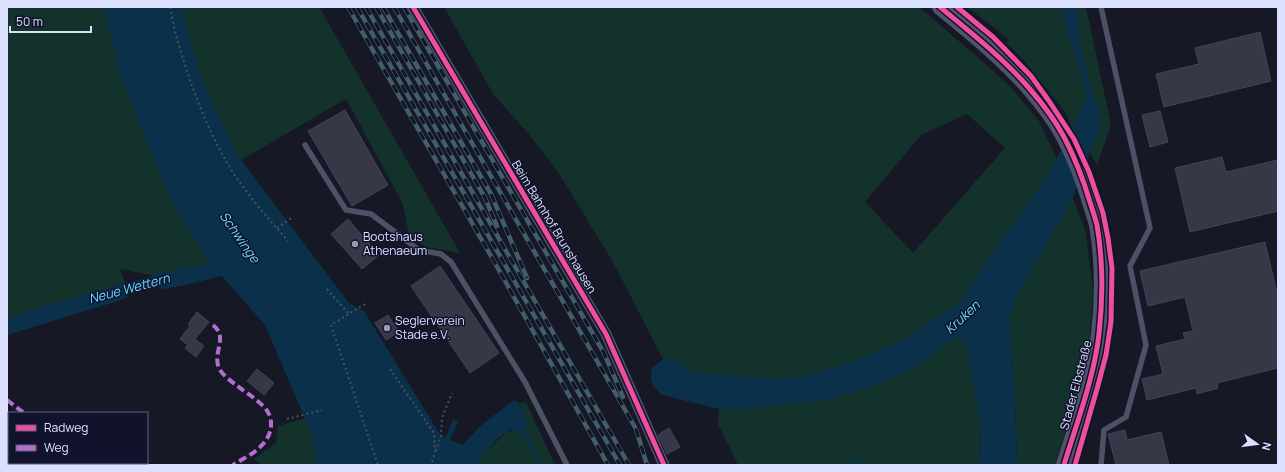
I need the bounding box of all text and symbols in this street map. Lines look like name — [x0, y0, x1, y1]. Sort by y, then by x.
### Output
scale bar — [10, 8, 91, 34]
text: 50 m — [16, 13, 43, 30]
street label: Beim Bahnhof Brunshausen — [508, 157, 601, 296]
water label: Schwinge — [216, 208, 265, 267]
place label: Bootshaus Athenaeum — [363, 228, 427, 259]
marker: Bootshaus Athenaeum — [350, 239, 360, 249]
water label: Neue Wettern — [87, 268, 173, 307]
water label: Kruken — [941, 295, 984, 338]
place label: Seglerverein Stade e.V. — [395, 312, 465, 343]
marker: Seglerverein Stade e.V. — [382, 323, 392, 333]
street label: Stader Elbstraße — [1055, 338, 1096, 432]
legend — [8, 412, 148, 464]
text: Radweg — [44, 419, 88, 436]
north arrow — [1237, 424, 1277, 464]
text: Weg — [44, 439, 69, 456]
text: N — [1259, 441, 1275, 452]

